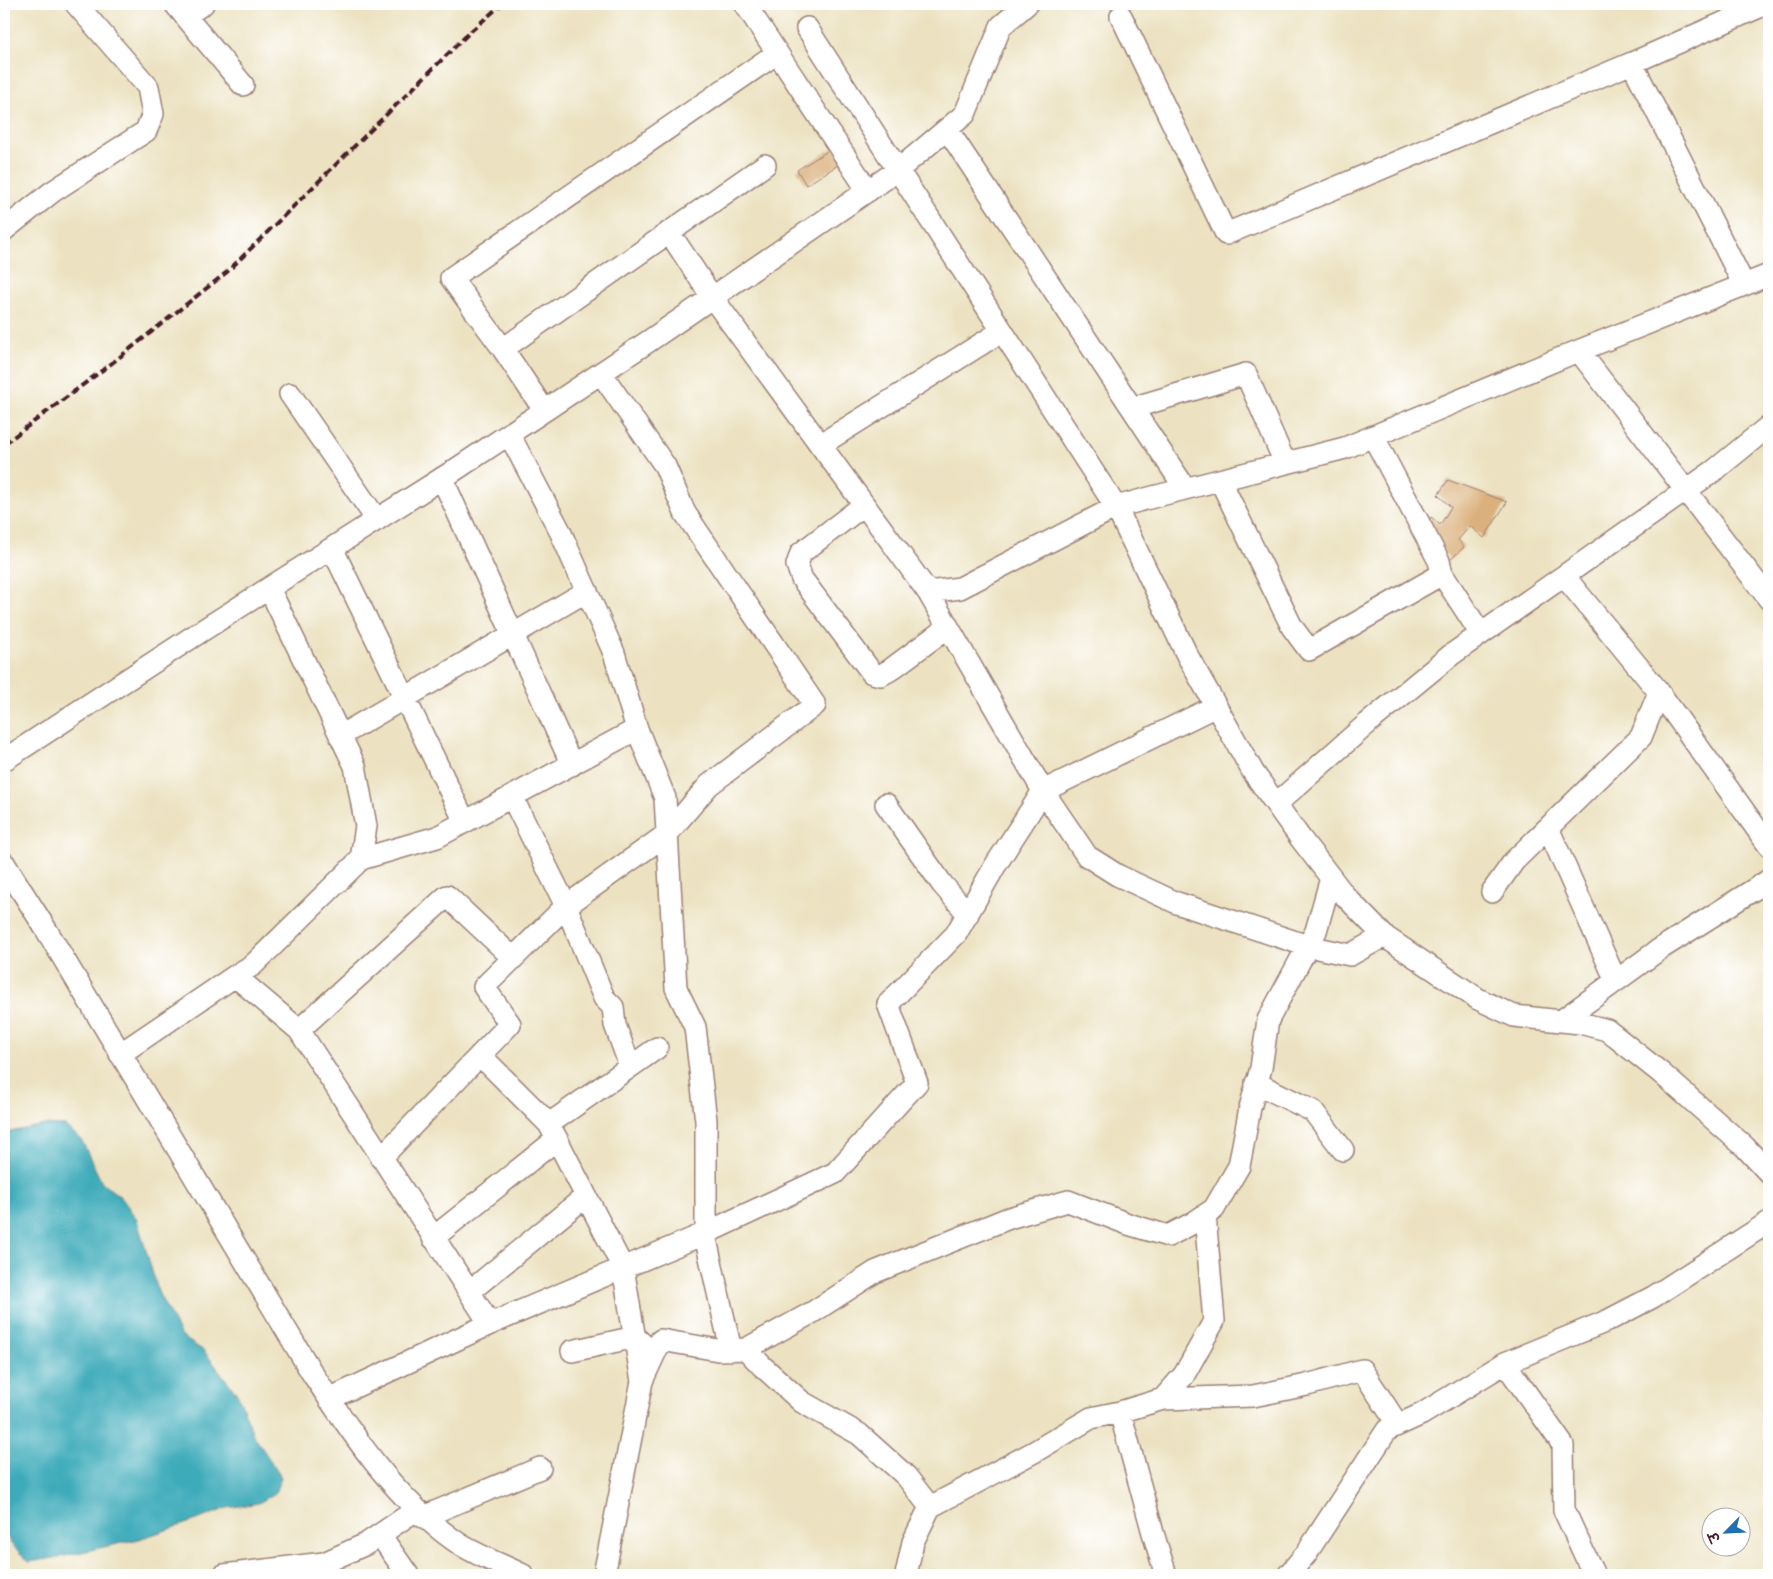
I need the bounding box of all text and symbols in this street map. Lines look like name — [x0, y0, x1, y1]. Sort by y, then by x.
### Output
north arrow — [1700, 1506, 1750, 1556]
text: उ — [1703, 1527, 1727, 1547]

